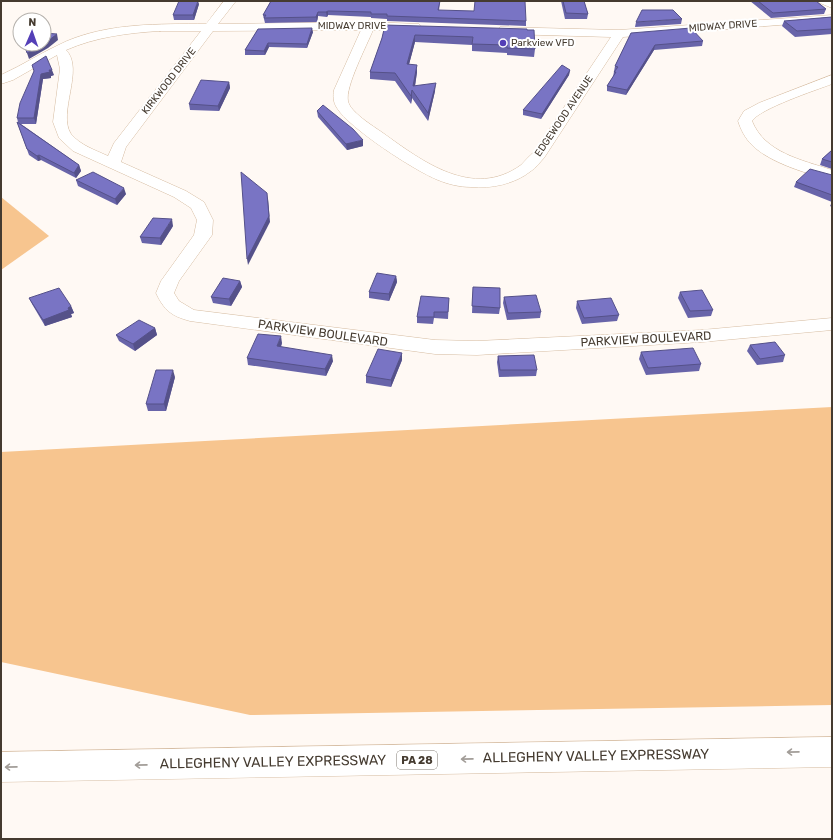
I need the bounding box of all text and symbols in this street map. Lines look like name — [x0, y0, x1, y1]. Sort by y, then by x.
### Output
north arrow — [12, 12, 52, 52]
text: N — [28, 16, 37, 29]
street label: MIDWAY DRIVE — [688, 18, 758, 34]
street label: MIDWAY DRIVE — [318, 20, 386, 32]
place label: Parkview VFD — [511, 37, 575, 49]
marker: Parkview VFD — [498, 38, 508, 48]
street label: KIRKWOOD DRIVE — [139, 45, 199, 117]
street label: EDGEWOOD AVENUE — [532, 73, 596, 159]
street label: PARKVIEW BOULEVARD — [257, 317, 389, 349]
street label: PARKVIEW BOULEVARD — [580, 329, 712, 349]
street label: ALLEGHENY VALLEY EXPRESSWAY — [483, 746, 709, 766]
one-way arrow — [787, 749, 800, 756]
road number: PA 28 — [397, 751, 437, 769]
street label: ALLEGHENY VALLEY EXPRESSWAY — [160, 752, 386, 772]
one-way arrow — [461, 755, 474, 763]
one-way arrow — [135, 761, 148, 768]
one-way arrow — [5, 763, 18, 771]

